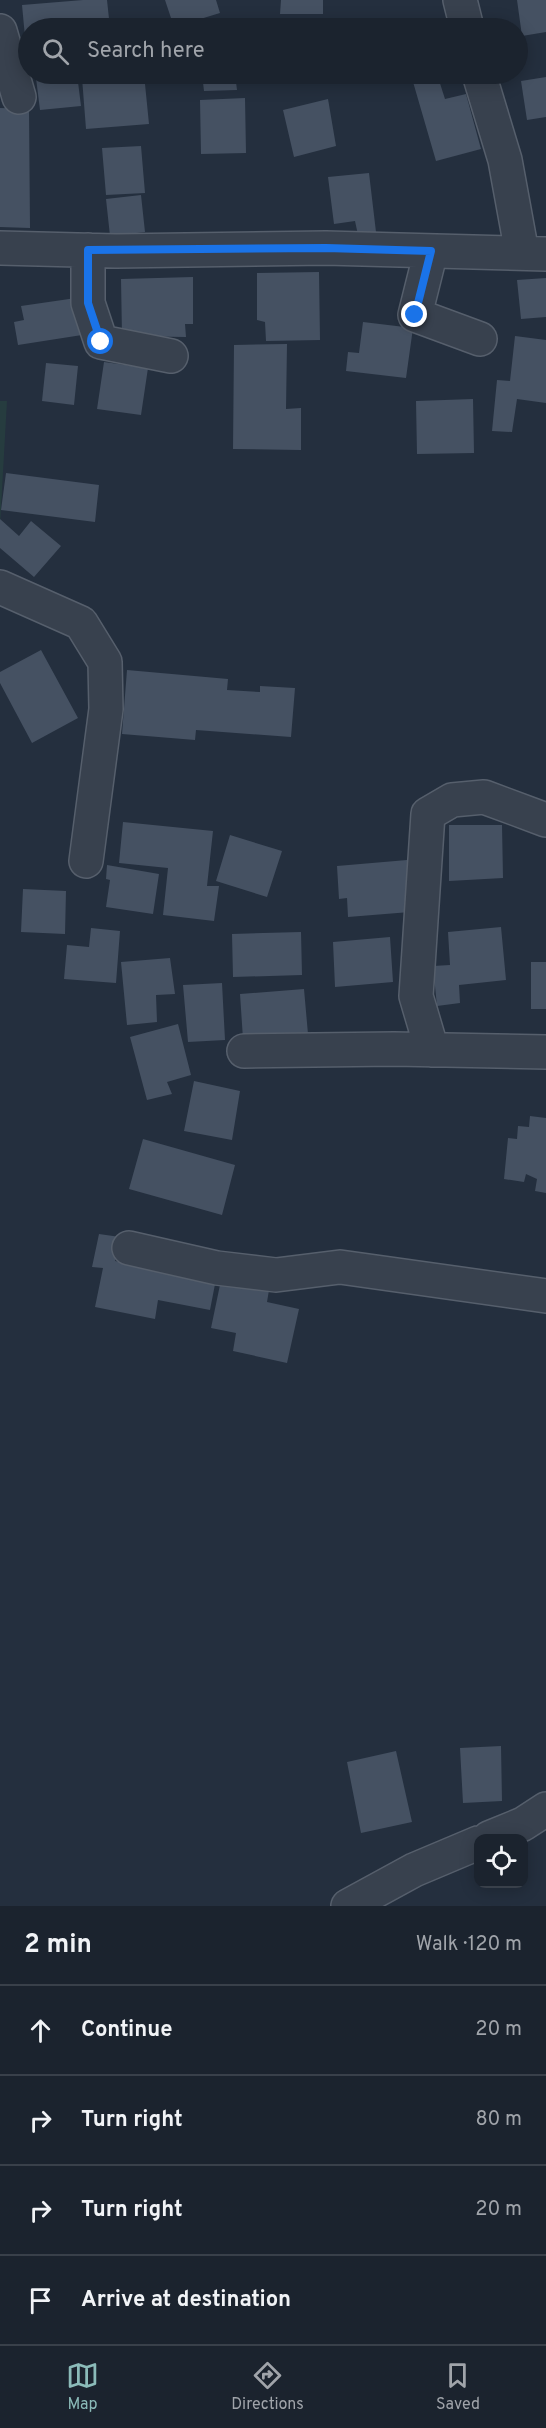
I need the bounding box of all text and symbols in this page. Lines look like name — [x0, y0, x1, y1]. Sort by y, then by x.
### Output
search box — [18, 18, 528, 84]
icon: search — [39, 35, 72, 68]
text: Search here — [87, 38, 205, 65]
route end — [401, 301, 427, 327]
route start — [87, 328, 113, 354]
map controls — [474, 1834, 528, 1888]
button: locate — [474, 1834, 528, 1888]
text: 2 min — [24, 1929, 92, 1962]
text: Walk · 120 m — [416, 1932, 522, 1958]
icon: ahead — [24, 2014, 57, 2047]
text: Continue — [81, 2017, 172, 2044]
text: 20 m — [475, 2017, 522, 2043]
icon: right — [24, 2104, 57, 2137]
text: Turn right — [81, 2107, 183, 2134]
text: 80 m — [476, 2107, 522, 2133]
icon: right — [24, 2194, 57, 2227]
text: Turn right — [81, 2197, 183, 2224]
text: 20 m — [475, 2197, 522, 2223]
icon: arrive — [24, 2284, 57, 2317]
text: Arrive at destination — [81, 2287, 291, 2314]
tab: Map — [66, 2359, 99, 2415]
tab: Directions — [231, 2359, 304, 2415]
tab: Saved — [436, 2359, 480, 2415]

